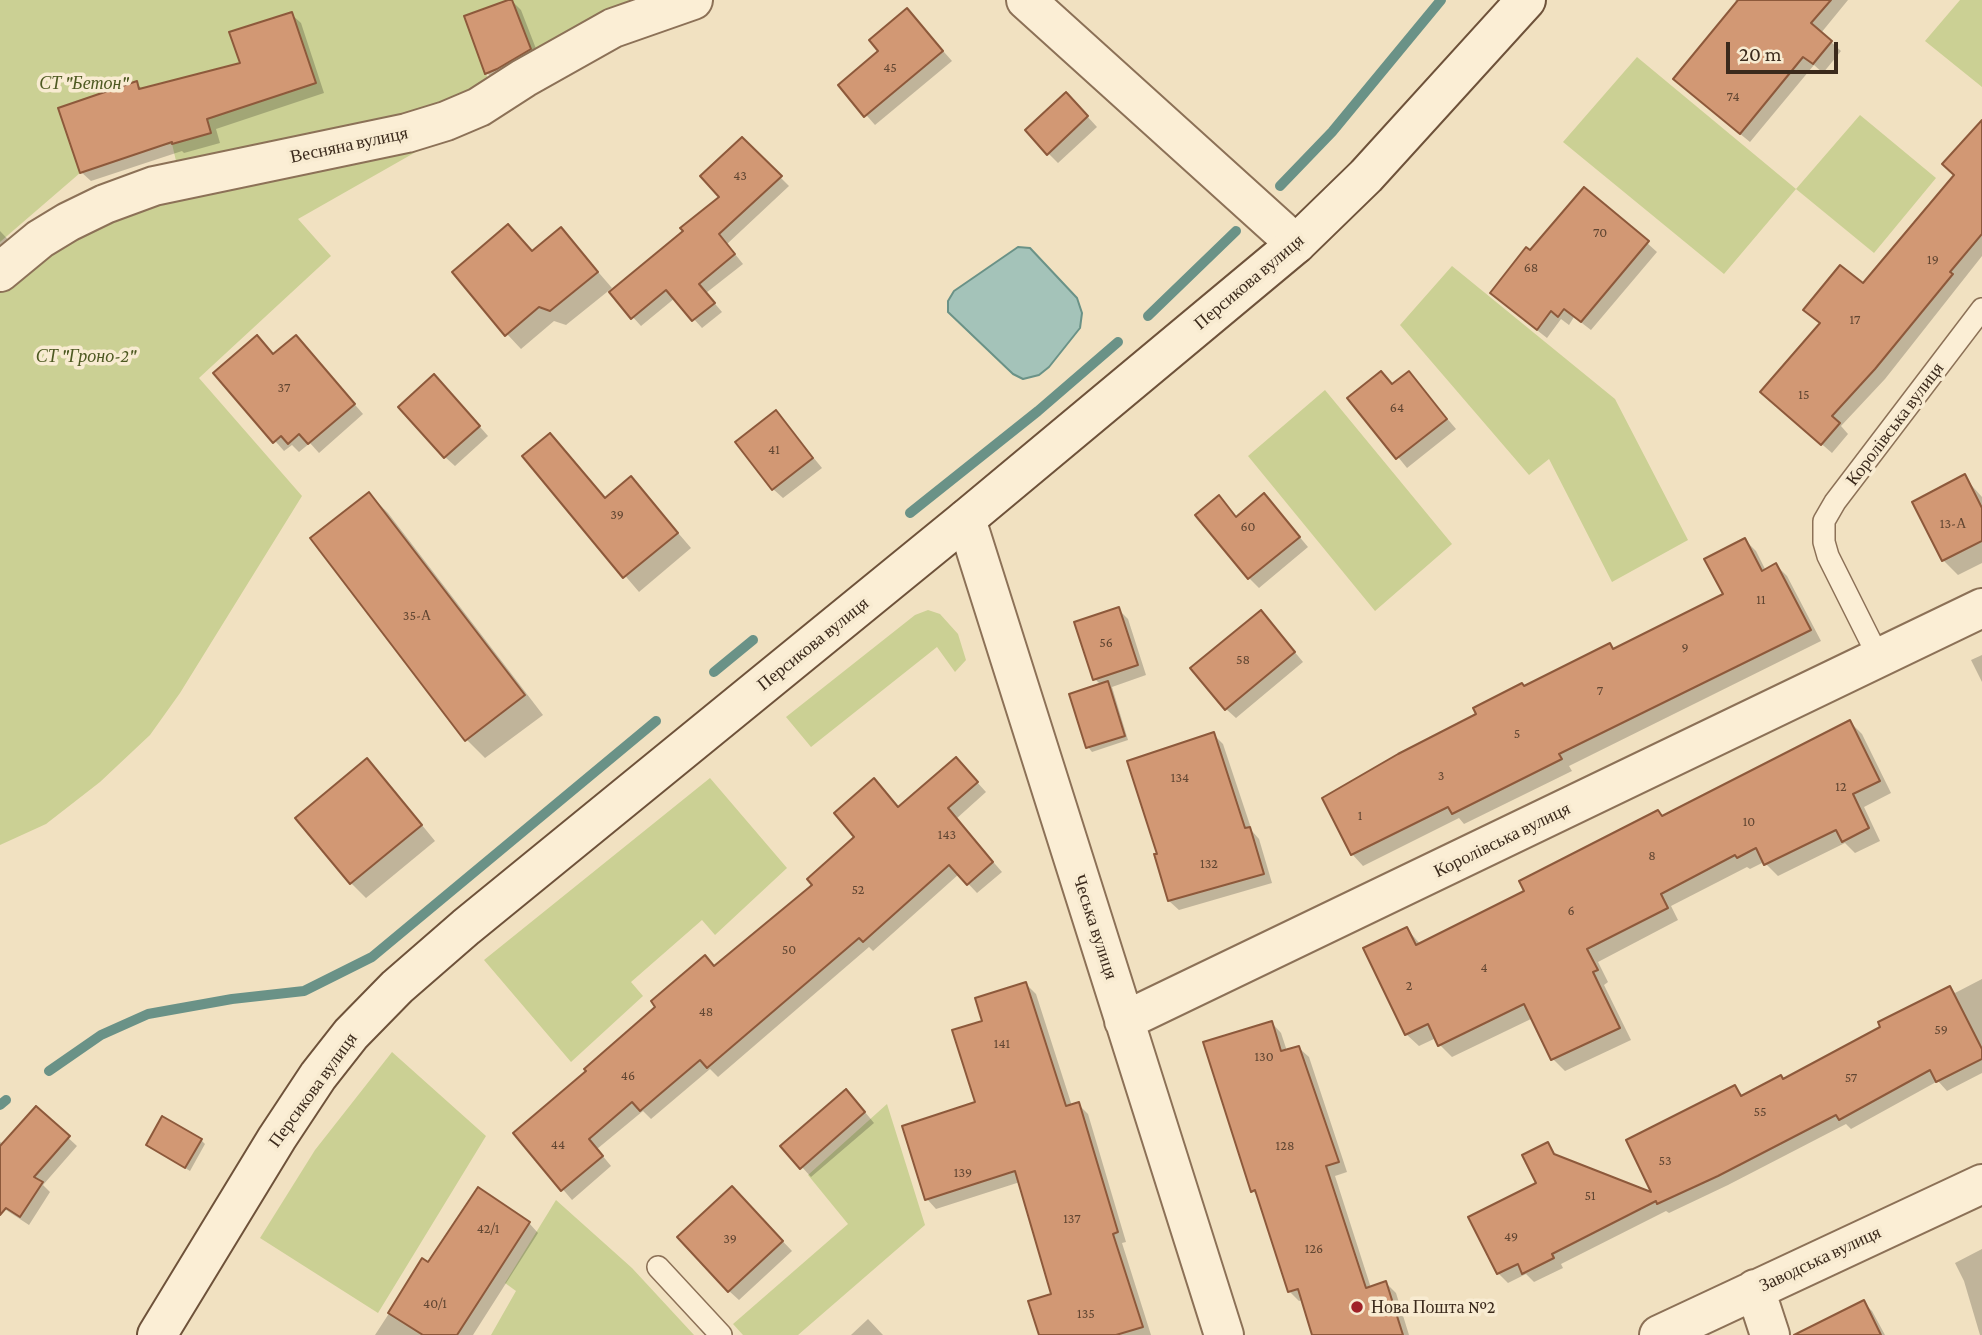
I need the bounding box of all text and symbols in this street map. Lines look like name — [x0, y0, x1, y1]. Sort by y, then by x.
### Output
scale bar — [1730, 28, 1842, 72]
text: 20 m — [1739, 42, 1782, 66]
house number: 45 — [883, 60, 897, 76]
park label: СТ "Бетон" — [39, 72, 129, 94]
house number: 74 — [1726, 89, 1740, 105]
street label: Весняна вулиця — [288, 122, 410, 168]
house number: 43 — [733, 168, 747, 184]
house number: 70 — [1593, 225, 1607, 241]
street label: Персикова вулиця — [1190, 230, 1308, 334]
house number: 19 — [1927, 252, 1939, 268]
house number: 68 — [1524, 260, 1538, 276]
house number: 17 — [1849, 312, 1861, 328]
park label: СТ "Гроно-2" — [36, 345, 136, 367]
street label: Королівська вулиця — [1842, 358, 1948, 490]
house number: 37 — [278, 380, 290, 396]
house number: 15 — [1798, 387, 1810, 403]
house number: 64 — [1390, 400, 1404, 416]
house number: 41 — [768, 442, 780, 458]
house number: 39 — [610, 507, 624, 523]
house number: 13-А — [1940, 516, 1966, 532]
house number: 60 — [1240, 519, 1256, 535]
house number: 11 — [1756, 592, 1766, 608]
street label: Персикова вулиця — [753, 593, 873, 695]
house number: 35-А — [403, 608, 431, 624]
house number: 56 — [1099, 635, 1113, 651]
house number: 9 — [1681, 640, 1689, 656]
house number: 58 — [1236, 652, 1250, 668]
house number: 7 — [1597, 683, 1603, 699]
house number: 5 — [1514, 726, 1520, 742]
house number: 3 — [1438, 768, 1444, 784]
house number: 134 — [1171, 770, 1189, 786]
house number: 12 — [1835, 779, 1847, 795]
street label: Королівська вулиця — [1430, 798, 1574, 882]
house number: 1 — [1358, 808, 1362, 824]
house number: 10 — [1743, 814, 1755, 830]
house number: 143 — [938, 827, 956, 843]
house number: 8 — [1648, 848, 1656, 864]
house number: 132 — [1200, 856, 1218, 872]
street label: Чеська вулиця — [1068, 872, 1122, 982]
house number: 52 — [852, 882, 864, 898]
house number: 6 — [1567, 903, 1575, 919]
house number: 50 — [782, 942, 796, 958]
house number: 4 — [1480, 960, 1488, 976]
house number: 2 — [1406, 978, 1412, 994]
house number: 48 — [699, 1004, 713, 1020]
house number: 59 — [1934, 1022, 1948, 1038]
street label: Персикова вулиця — [264, 1028, 362, 1152]
house number: 141 — [994, 1036, 1010, 1052]
house number: 130 — [1254, 1049, 1274, 1065]
house number: 46 — [621, 1068, 635, 1084]
house number: 57 — [1845, 1070, 1857, 1086]
house number: 55 — [1753, 1104, 1767, 1120]
house number: 44 — [551, 1137, 565, 1153]
house number: 128 — [1276, 1138, 1294, 1154]
house number: 53 — [1658, 1153, 1672, 1169]
house number: 139 — [954, 1165, 972, 1181]
house number: 51 — [1584, 1188, 1596, 1204]
house number: 137 — [1063, 1211, 1081, 1227]
house number: 42/1 — [477, 1221, 499, 1237]
street label: Заводська вулиця — [1756, 1221, 1884, 1297]
house number: 49 — [1504, 1229, 1518, 1245]
house number: 39 — [723, 1231, 737, 1247]
house number: 126 — [1305, 1241, 1323, 1257]
house number: 40/1 — [423, 1296, 447, 1312]
place label: Нова Пошта №2 — [1371, 1296, 1495, 1318]
marker: Нова Пошта №2 — [1349, 1299, 1365, 1315]
house number: 135 — [1077, 1306, 1095, 1322]

